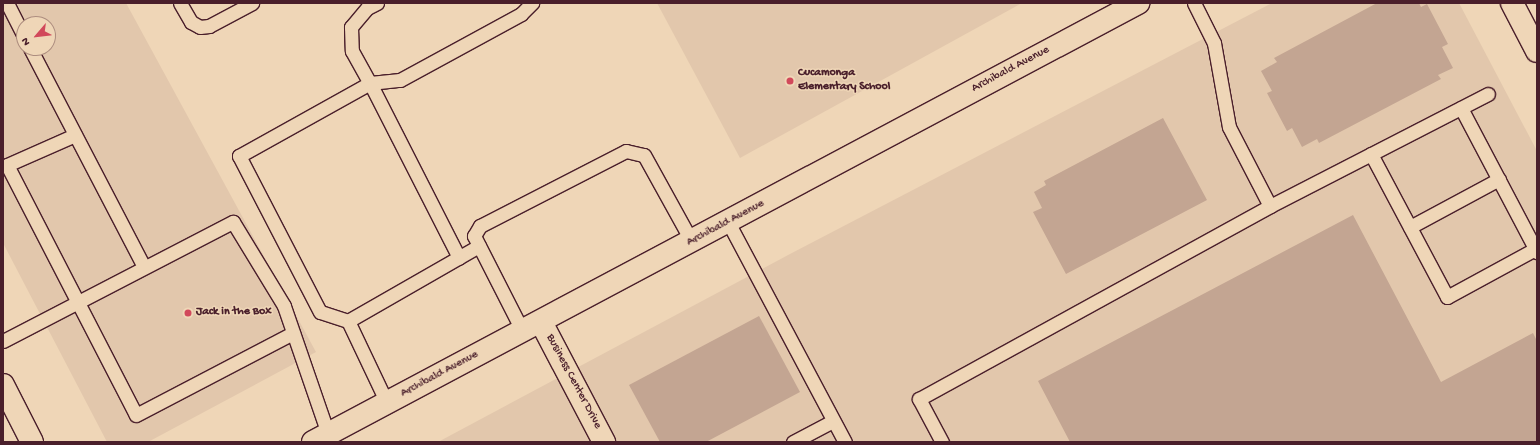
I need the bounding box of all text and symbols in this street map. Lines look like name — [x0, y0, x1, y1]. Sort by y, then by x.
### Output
north arrow — [16, 16, 56, 56]
text: N — [19, 35, 33, 47]
street label: Archibald Avenue — [970, 43, 1052, 97]
place label: Cucamonga Elementary School — [798, 67, 890, 95]
marker: Cucamonga Elementary School — [785, 76, 795, 86]
street label: Archibald Avenue — [685, 197, 767, 251]
place label: Jack in the Box — [196, 306, 271, 320]
marker: Jack in the Box — [183, 308, 193, 318]
street label: Business Center Drive — [542, 332, 604, 432]
street label: Archibald Avenue — [399, 348, 481, 402]

